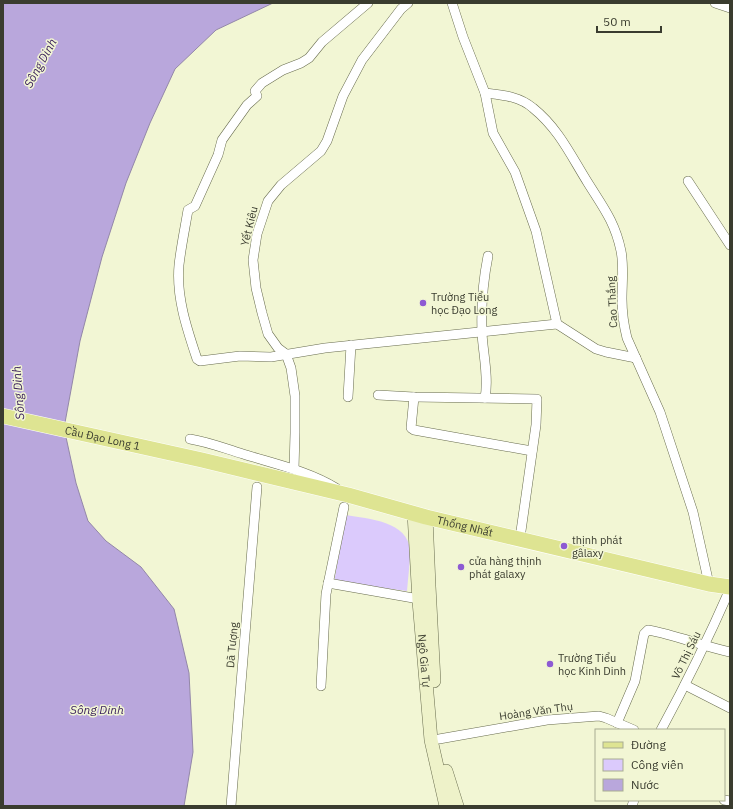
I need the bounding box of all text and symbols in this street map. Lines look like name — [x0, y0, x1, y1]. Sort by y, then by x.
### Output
scale bar — [597, 8, 661, 34]
text: 50 m — [603, 14, 631, 29]
water label: Sông Dinh — [20, 36, 60, 90]
street label: Yết Kiêu — [237, 205, 261, 247]
street label: Cao Thắng — [604, 276, 620, 328]
place label: Trường Tiểu học Đạo Long — [431, 290, 497, 317]
marker: Trường Tiểu học Đạo Long — [418, 298, 428, 308]
water label: Sông Dinh — [9, 365, 27, 420]
street label: Cầu Đạo Long 1 — [64, 423, 142, 453]
street label: Thống Nhất — [436, 513, 494, 540]
place label: thịnh phát gâlaxy — [572, 533, 622, 560]
marker: thịnh phát gâlaxy — [559, 541, 569, 551]
place label: cửa hàng thịnh phát galaxy — [469, 554, 541, 581]
marker: cửa hàng thịnh phát galaxy — [456, 562, 466, 572]
street label: Dã Tượng — [223, 621, 241, 669]
street label: Võ Thị Sáu — [668, 629, 704, 681]
street label: Ngô Gia Tự — [415, 634, 433, 688]
place label: Trường Tiểu học Kinh Dinh — [558, 651, 626, 678]
marker: Trường Tiểu học Kinh Dinh — [545, 659, 555, 669]
street label: Hoàng Văn Thụ — [498, 699, 574, 723]
water label: Sông Dinh — [70, 702, 124, 717]
legend — [595, 729, 725, 801]
text: Đường — [631, 737, 666, 752]
text: Công viên — [631, 757, 683, 772]
text: Nước — [631, 777, 659, 792]

